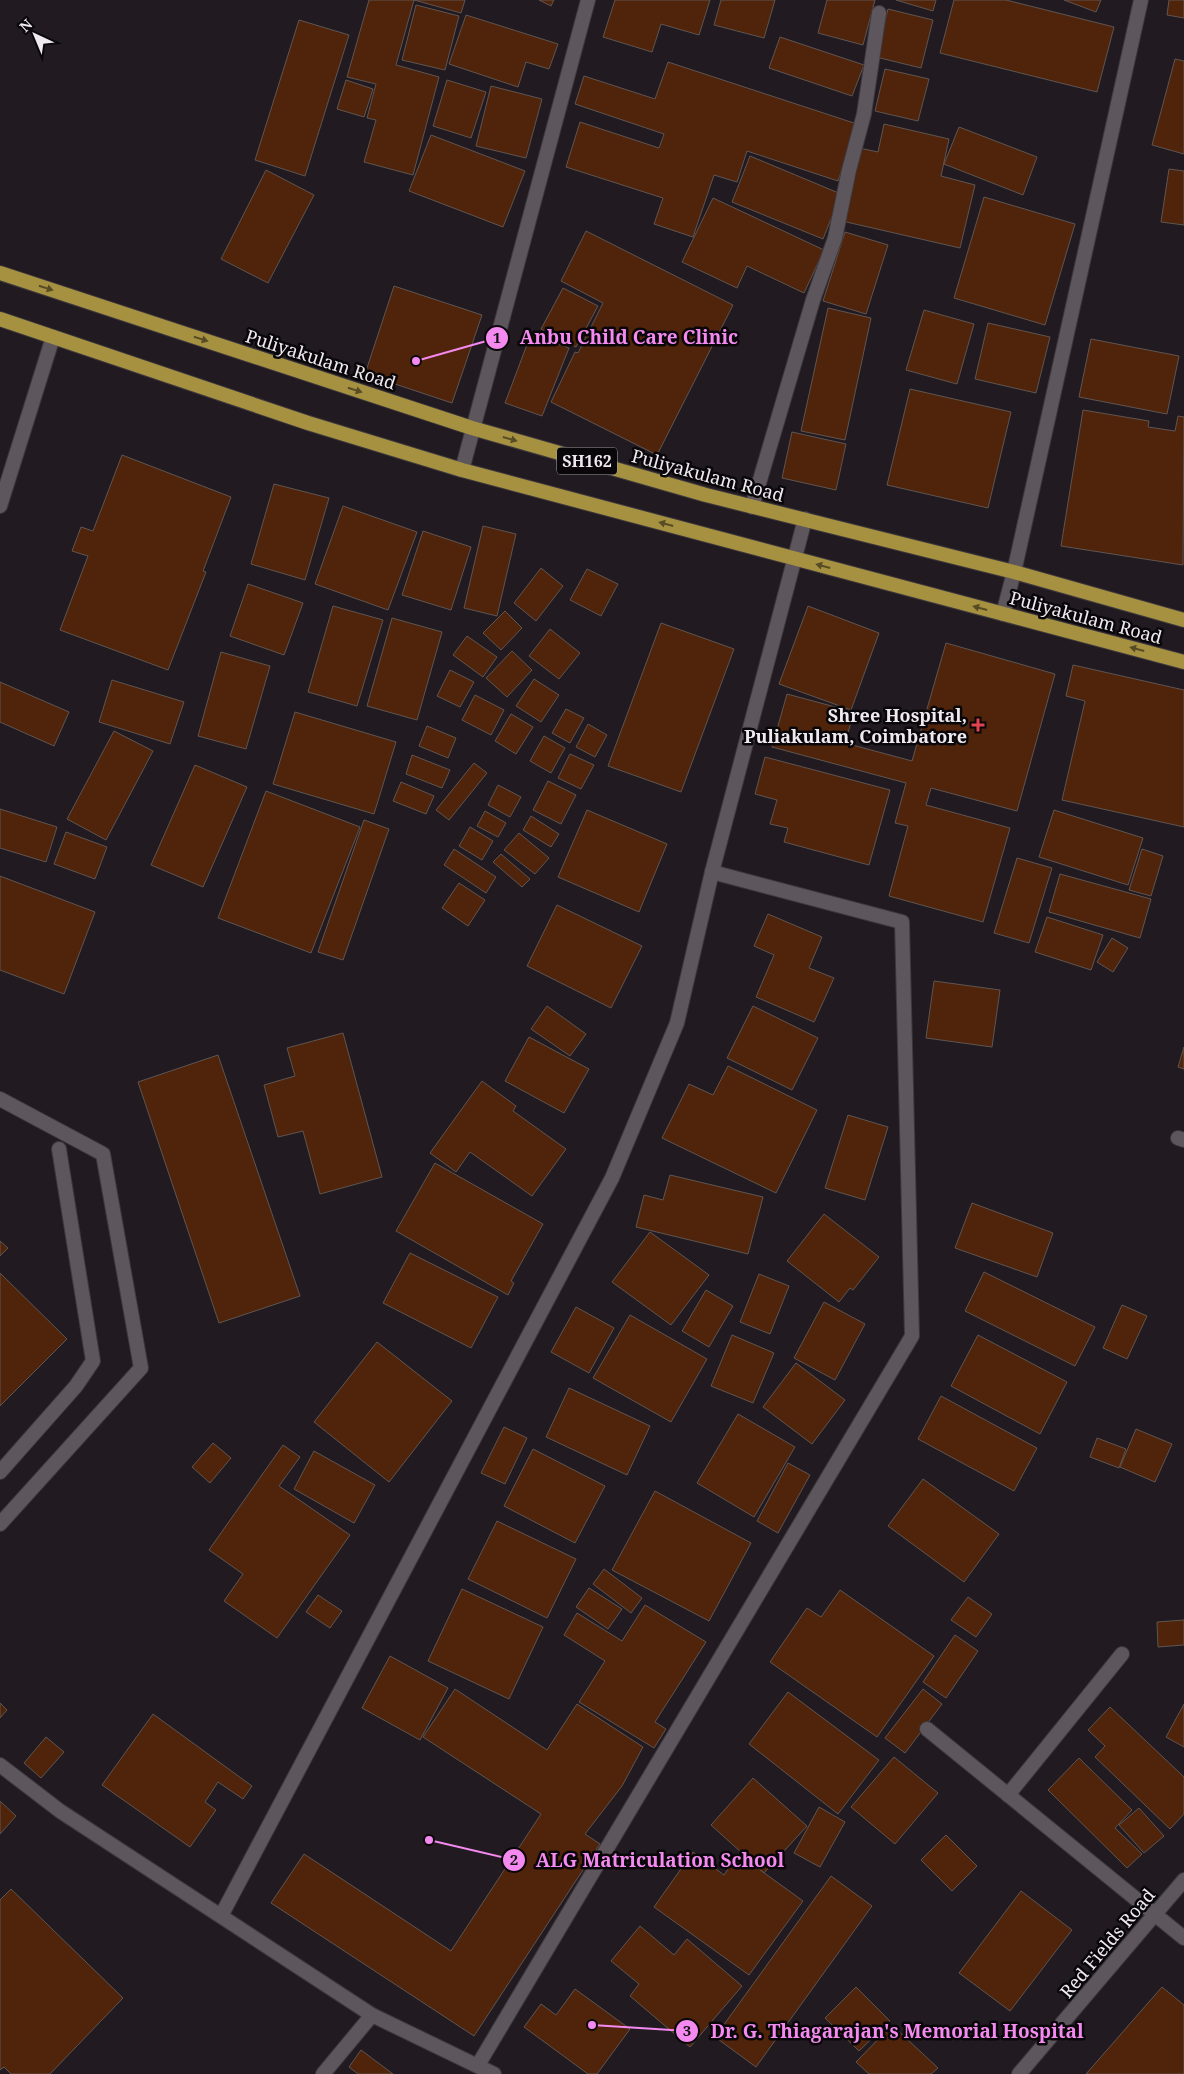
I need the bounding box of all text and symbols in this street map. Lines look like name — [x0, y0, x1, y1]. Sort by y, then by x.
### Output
north arrow — [10, 10, 60, 60]
text: N — [15, 15, 36, 36]
one-way arrow — [39, 285, 54, 292]
callout: Anbu Child Care Clinic — [485, 321, 748, 355]
street label: Puliyakulam Road — [243, 323, 399, 395]
text: Anbu Child Care Clinic — [520, 324, 738, 350]
text: 1 — [493, 327, 501, 347]
one-way arrow — [193, 336, 208, 343]
one-way arrow — [348, 386, 363, 394]
one-way arrow — [502, 436, 517, 444]
street label: Puliyakulam Road — [629, 443, 787, 507]
road number: SH162 — [557, 448, 617, 474]
one-way arrow — [658, 520, 673, 528]
one-way arrow — [815, 562, 830, 570]
street label: Puliyakulam Road — [1007, 585, 1165, 649]
one-way arrow — [972, 604, 987, 612]
one-way arrow — [1129, 645, 1144, 653]
place label: Shree Hospital, Puliakulam, Coimbatore — [744, 703, 967, 748]
marker: Shree Hospital, Puliakulam, Coimbatore — [971, 718, 985, 732]
callout: ALG Matriculation School — [501, 1843, 794, 1877]
text: ALG Matriculation School — [536, 1847, 784, 1873]
text: 2 — [510, 1849, 518, 1869]
street label: Red Fields Road — [1054, 1883, 1160, 2003]
callout: Dr. G. Thiagarajan's Memorial Hospital — [675, 2014, 1093, 2048]
text: Dr. G. Thiagarajan's Memorial Hospital — [710, 2018, 1084, 2044]
text: 3 — [683, 2020, 691, 2040]

